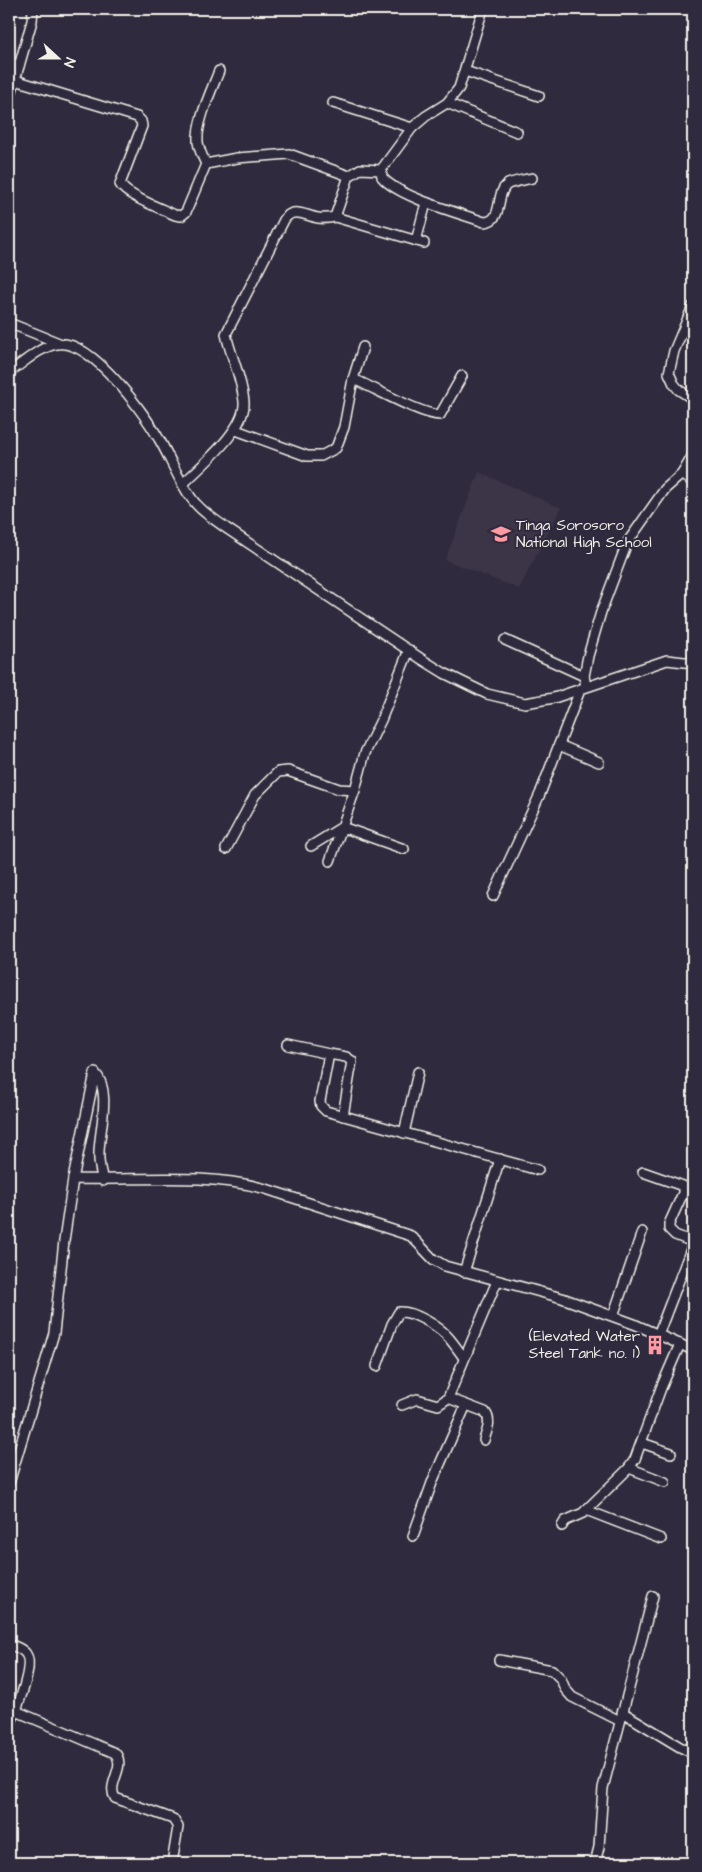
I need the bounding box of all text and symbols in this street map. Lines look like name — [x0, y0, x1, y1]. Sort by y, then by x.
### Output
north arrow — [32, 32, 82, 82]
text: N — [58, 55, 80, 70]
place label: Tinga Sorosoro National High School — [516, 515, 652, 554]
school or university icon: Tinga Sorosoro National High School — [490, 523, 512, 545]
place label: (Elevated Water Steel Tank no. 1) — [529, 1326, 640, 1364]
building icon: (Elevated Water Steel Tank no. 1) — [644, 1334, 666, 1356]

